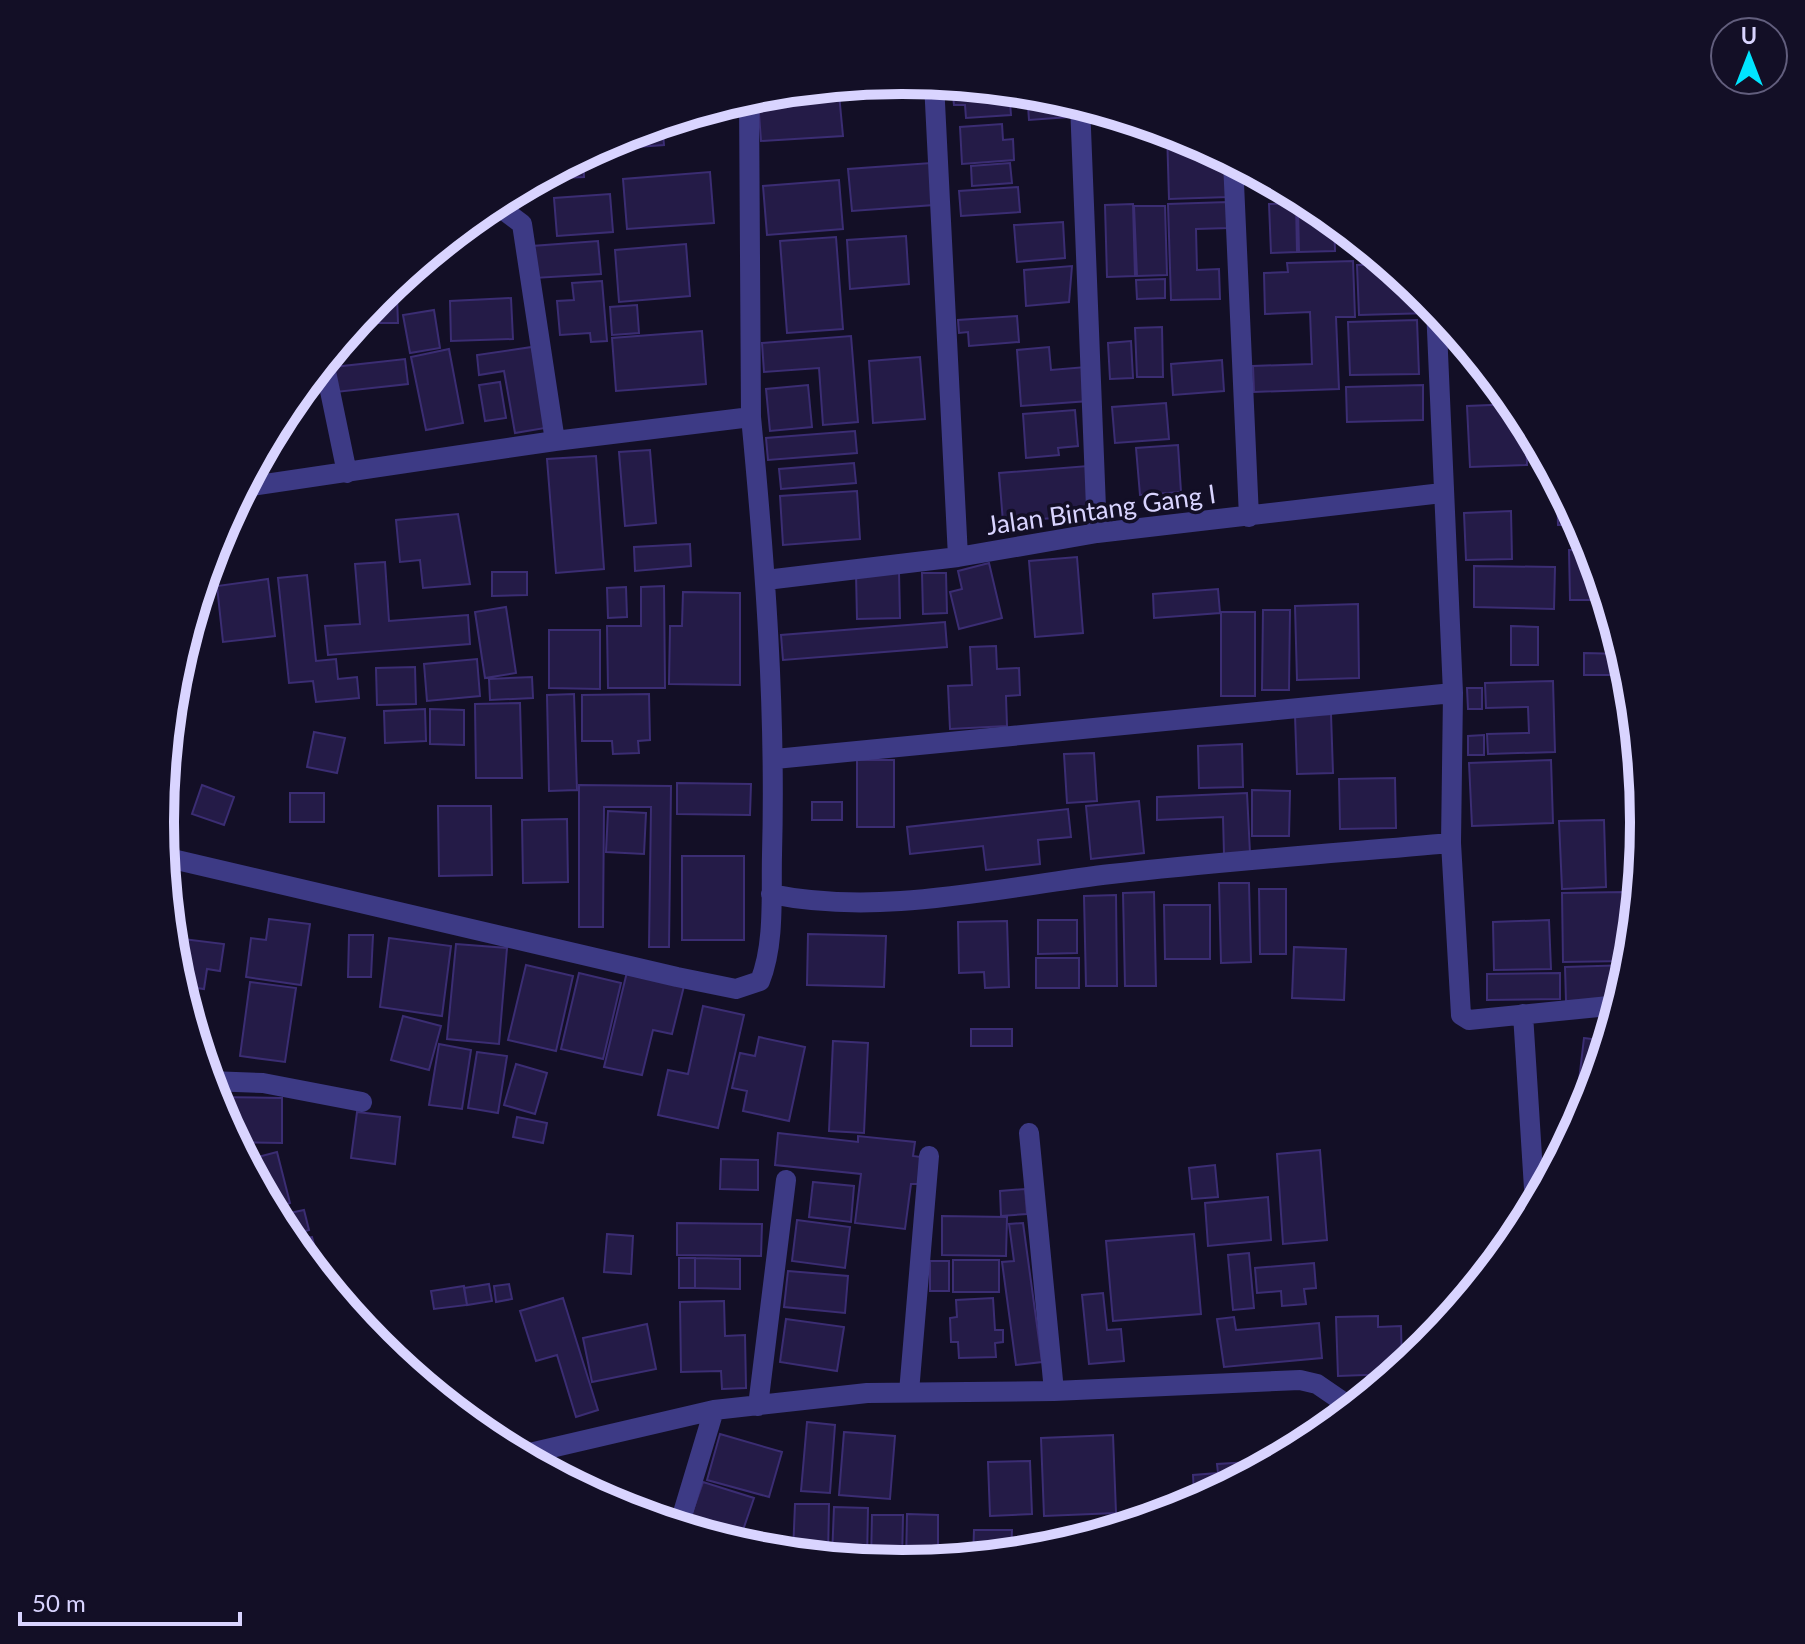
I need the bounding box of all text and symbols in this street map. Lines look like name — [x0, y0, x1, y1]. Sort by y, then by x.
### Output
north arrow — [1709, 16, 1789, 96]
text: U — [1741, 22, 1757, 49]
street label: Jalan Bintang Gang I — [984, 477, 1218, 541]
scale bar — [20, 1576, 240, 1626]
text: 50 m — [32, 1588, 86, 1617]

